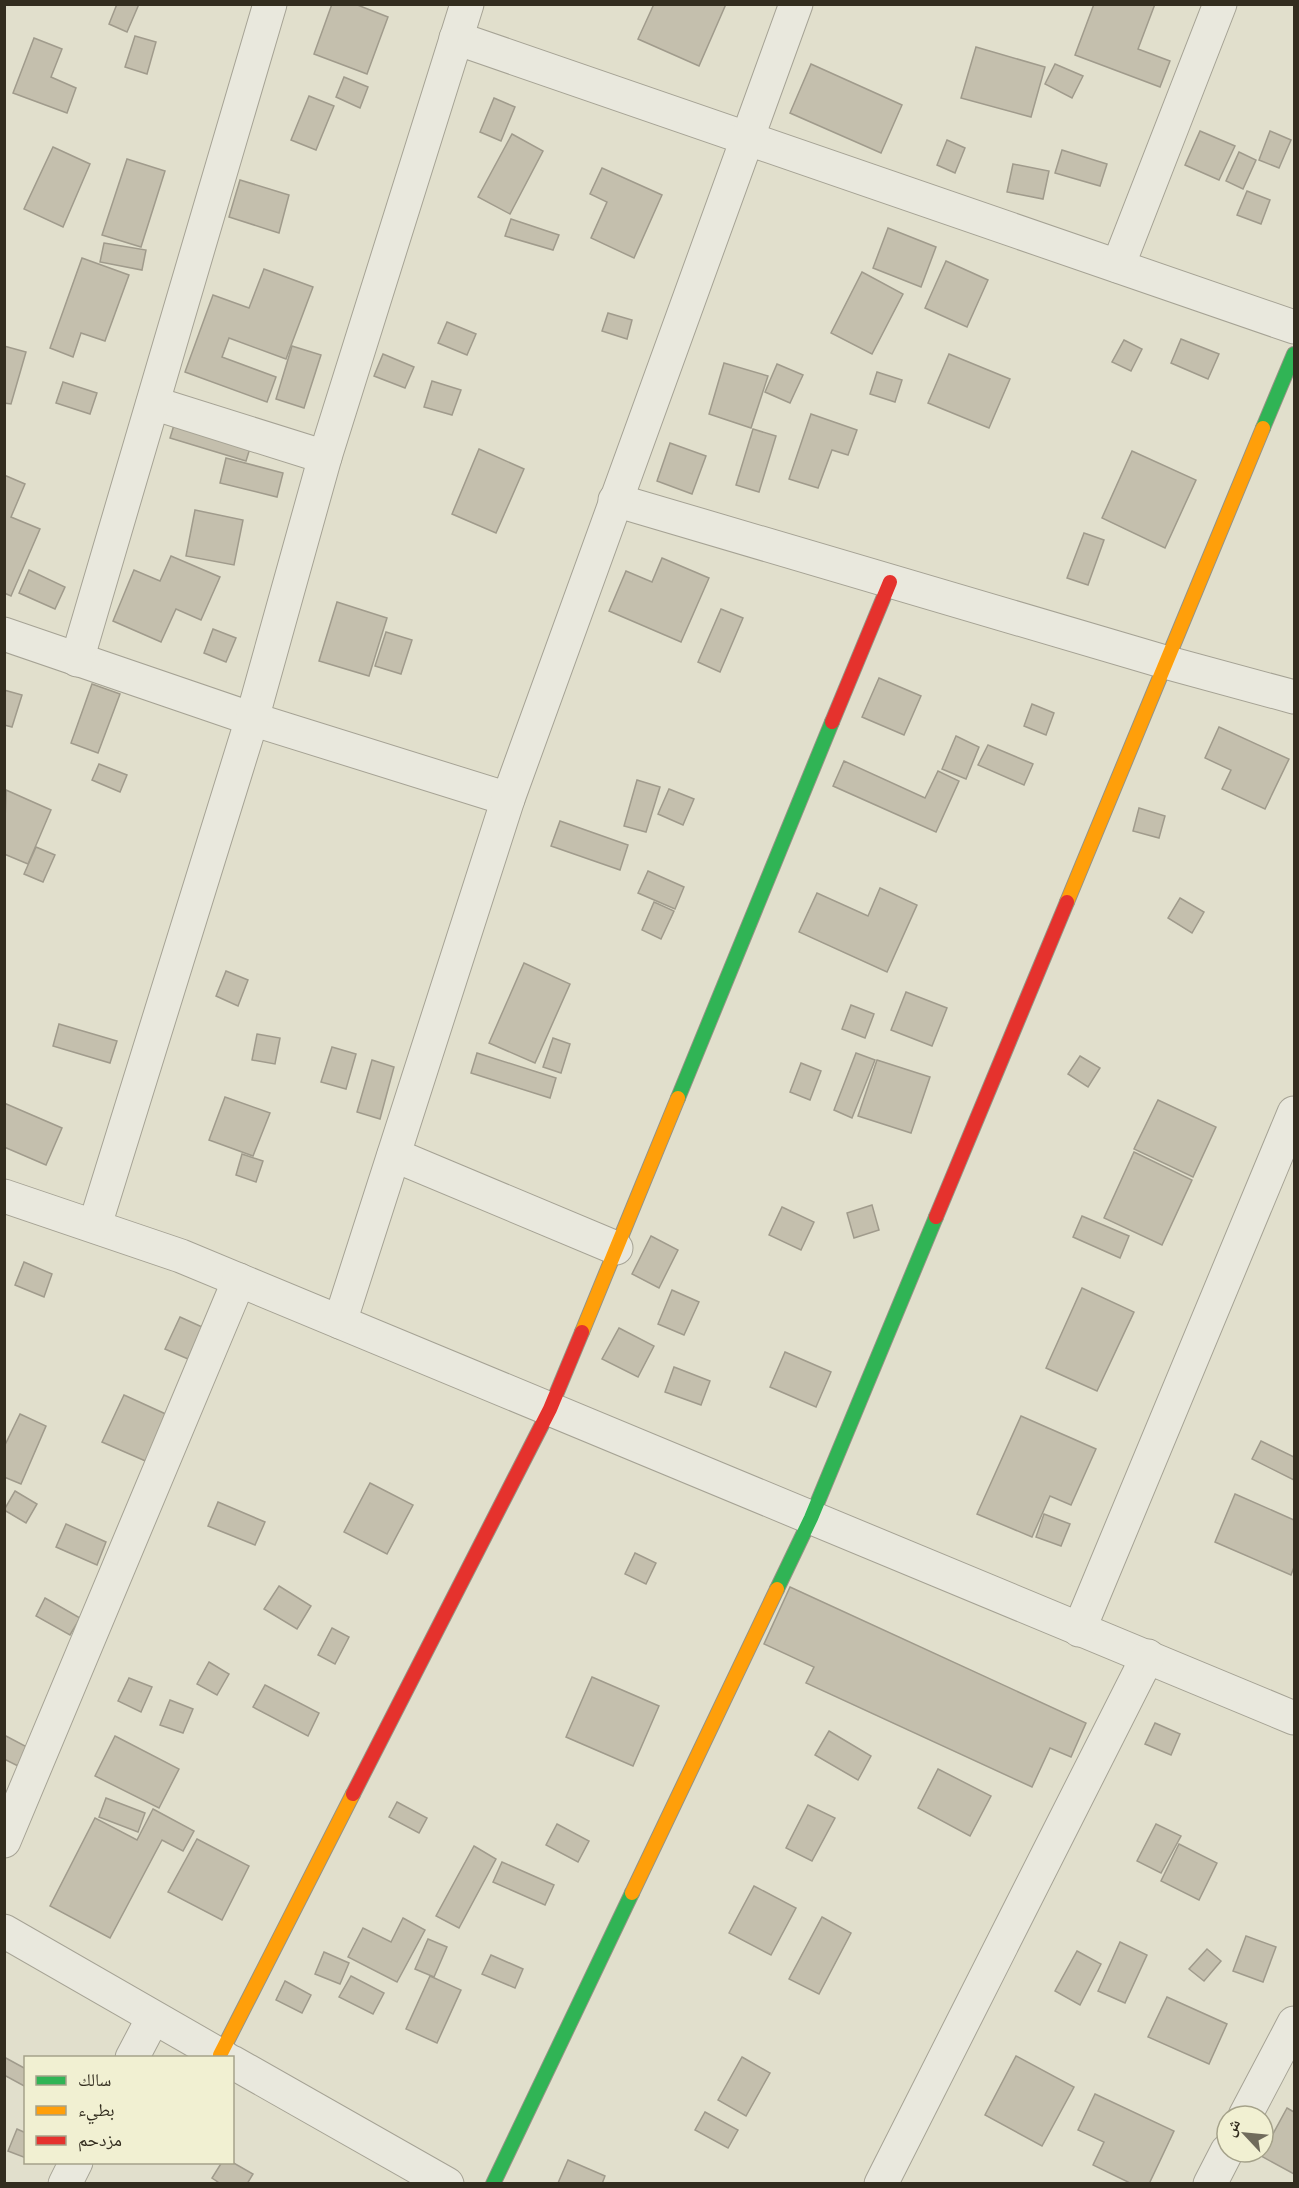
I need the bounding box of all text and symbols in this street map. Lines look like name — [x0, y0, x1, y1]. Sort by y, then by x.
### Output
legend — [24, 2056, 234, 2164]
text: سالك — [78, 2070, 111, 2090]
text: بطيء — [78, 2100, 115, 2125]
north arrow — [1215, 2104, 1275, 2164]
text: ش — [1221, 2116, 1244, 2139]
text: مزدحم — [78, 2130, 122, 2152]

